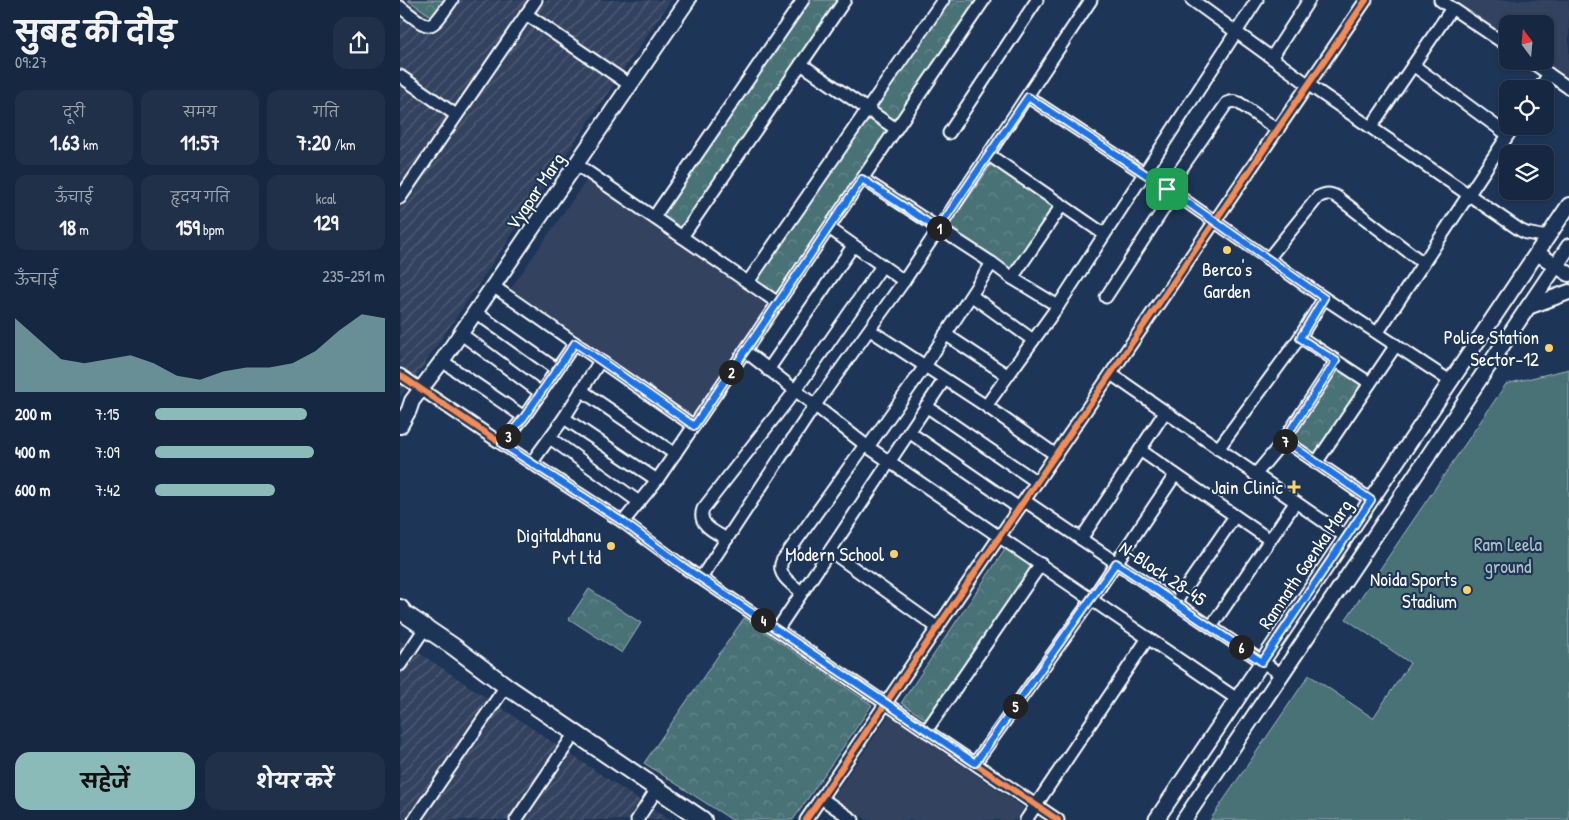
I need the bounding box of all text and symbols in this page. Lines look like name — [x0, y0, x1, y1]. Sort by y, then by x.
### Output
text: सुबह की दौड़ — [15, 13, 176, 51]
north arrow — [1499, 15, 1554, 70]
map controls — [1499, 15, 1554, 200]
button: share — [333, 17, 385, 69]
text: 09:27 — [15, 51, 47, 73]
button: locate — [1499, 80, 1554, 135]
text: दूरी — [63, 102, 85, 121]
text: समय — [183, 102, 217, 121]
text: गति — [313, 102, 339, 121]
text: 1.63 — [50, 128, 80, 157]
text: 11:57 — [180, 128, 220, 157]
text: 7:20 — [297, 128, 331, 157]
text: km — [80, 135, 98, 154]
text: /km — [331, 135, 356, 154]
button: layers — [1499, 145, 1554, 200]
street label: Vyapar Marg — [500, 147, 570, 235]
pin — [1146, 168, 1188, 210]
icon: arrive — [1153, 175, 1181, 203]
text: ऊँचाई — [55, 187, 93, 206]
text: हृदय गति — [170, 187, 230, 206]
text: kcal — [316, 189, 336, 208]
text: 129 — [313, 208, 339, 237]
text: 18 — [59, 213, 76, 242]
text: 159 — [176, 213, 200, 242]
pin: 1 — [926, 216, 952, 240]
text: 1 — [937, 219, 942, 238]
text: m — [76, 220, 89, 239]
text: bpm — [200, 220, 224, 239]
marker: Berco's Garden — [1221, 244, 1233, 256]
place label: Berco's Garden — [1202, 256, 1252, 304]
text: 235–251 m — [322, 265, 385, 287]
text: ऊँचाई — [15, 268, 58, 290]
place label: Police Station Sector-12 — [1444, 324, 1539, 372]
marker: Police Station Sector-12 — [1543, 342, 1555, 354]
pin: 2 — [718, 360, 744, 384]
text: 2 — [728, 363, 735, 382]
text: 200 m — [15, 403, 51, 425]
text: 7:15 — [95, 403, 119, 425]
pin: 3 — [496, 424, 520, 448]
text: 3 — [505, 427, 512, 446]
pin: 7 — [1272, 428, 1298, 454]
text: 7 — [1282, 432, 1289, 451]
text: 400 m — [15, 441, 50, 463]
text: 7:09 — [95, 441, 120, 463]
place label: Jain Clinic — [1211, 474, 1284, 500]
text: 600 m — [15, 479, 50, 501]
text: 7:42 — [95, 479, 120, 501]
marker: Jain Clinic — [1287, 480, 1301, 494]
street label: Ramnath Goenka Marg — [1252, 494, 1358, 634]
place label: Digitaldhanu Pvt Ltd — [517, 522, 602, 570]
park label: Ram Leela ground — [1474, 531, 1543, 579]
street label: N-Block 28-45 — [1114, 534, 1212, 612]
marker: Digitaldhanu Pvt Ltd — [605, 540, 617, 552]
place label: Modern School — [785, 541, 885, 567]
marker: Modern School — [888, 548, 900, 560]
place label: Noida Sports Stadium — [1370, 566, 1457, 614]
marker: Noida Sports Stadium — [1461, 584, 1473, 596]
pin: 4 — [750, 608, 776, 632]
text: 4 — [761, 611, 766, 630]
pin: 6 — [1228, 634, 1254, 660]
text: 6 — [1239, 638, 1244, 657]
pin: 5 — [1002, 694, 1028, 718]
text: 5 — [1013, 697, 1018, 716]
button: सहेजें — [15, 752, 195, 810]
button: शेयर करें — [205, 752, 385, 810]

